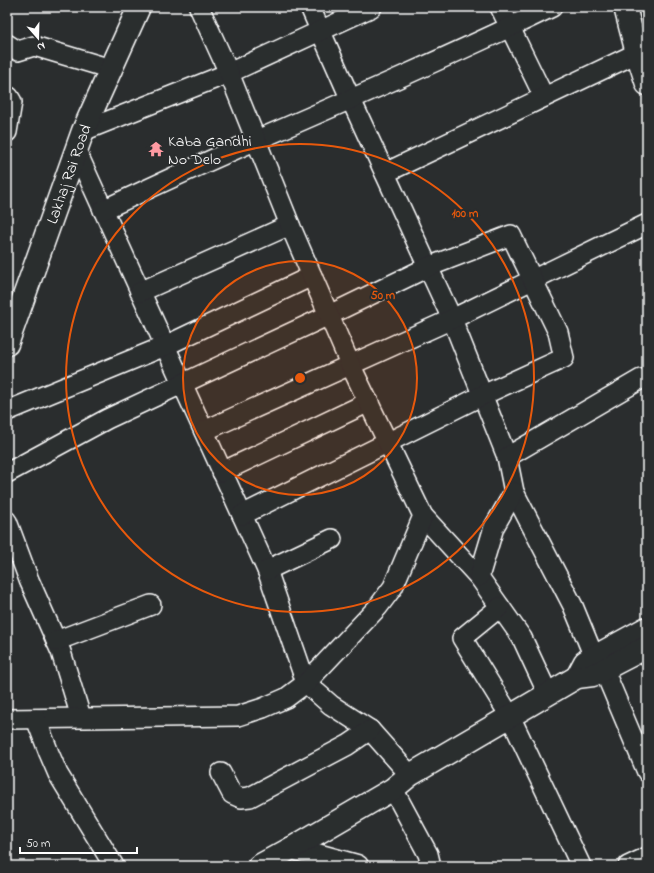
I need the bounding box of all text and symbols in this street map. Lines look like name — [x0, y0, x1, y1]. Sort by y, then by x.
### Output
north arrow — [18, 18, 58, 58]
text: N — [35, 38, 47, 55]
street label: Lakhaj Rai Road — [41, 121, 99, 227]
place label: Kaba Gandhi No Delo — [168, 130, 252, 172]
temple icon: Kaba Gandhi No Delo — [147, 140, 165, 158]
text: 100 m — [452, 205, 479, 223]
text: 50 m — [371, 287, 396, 305]
centre of rings — [293, 371, 307, 385]
scale bar — [20, 829, 137, 855]
text: 50 m — [26, 835, 50, 853]

